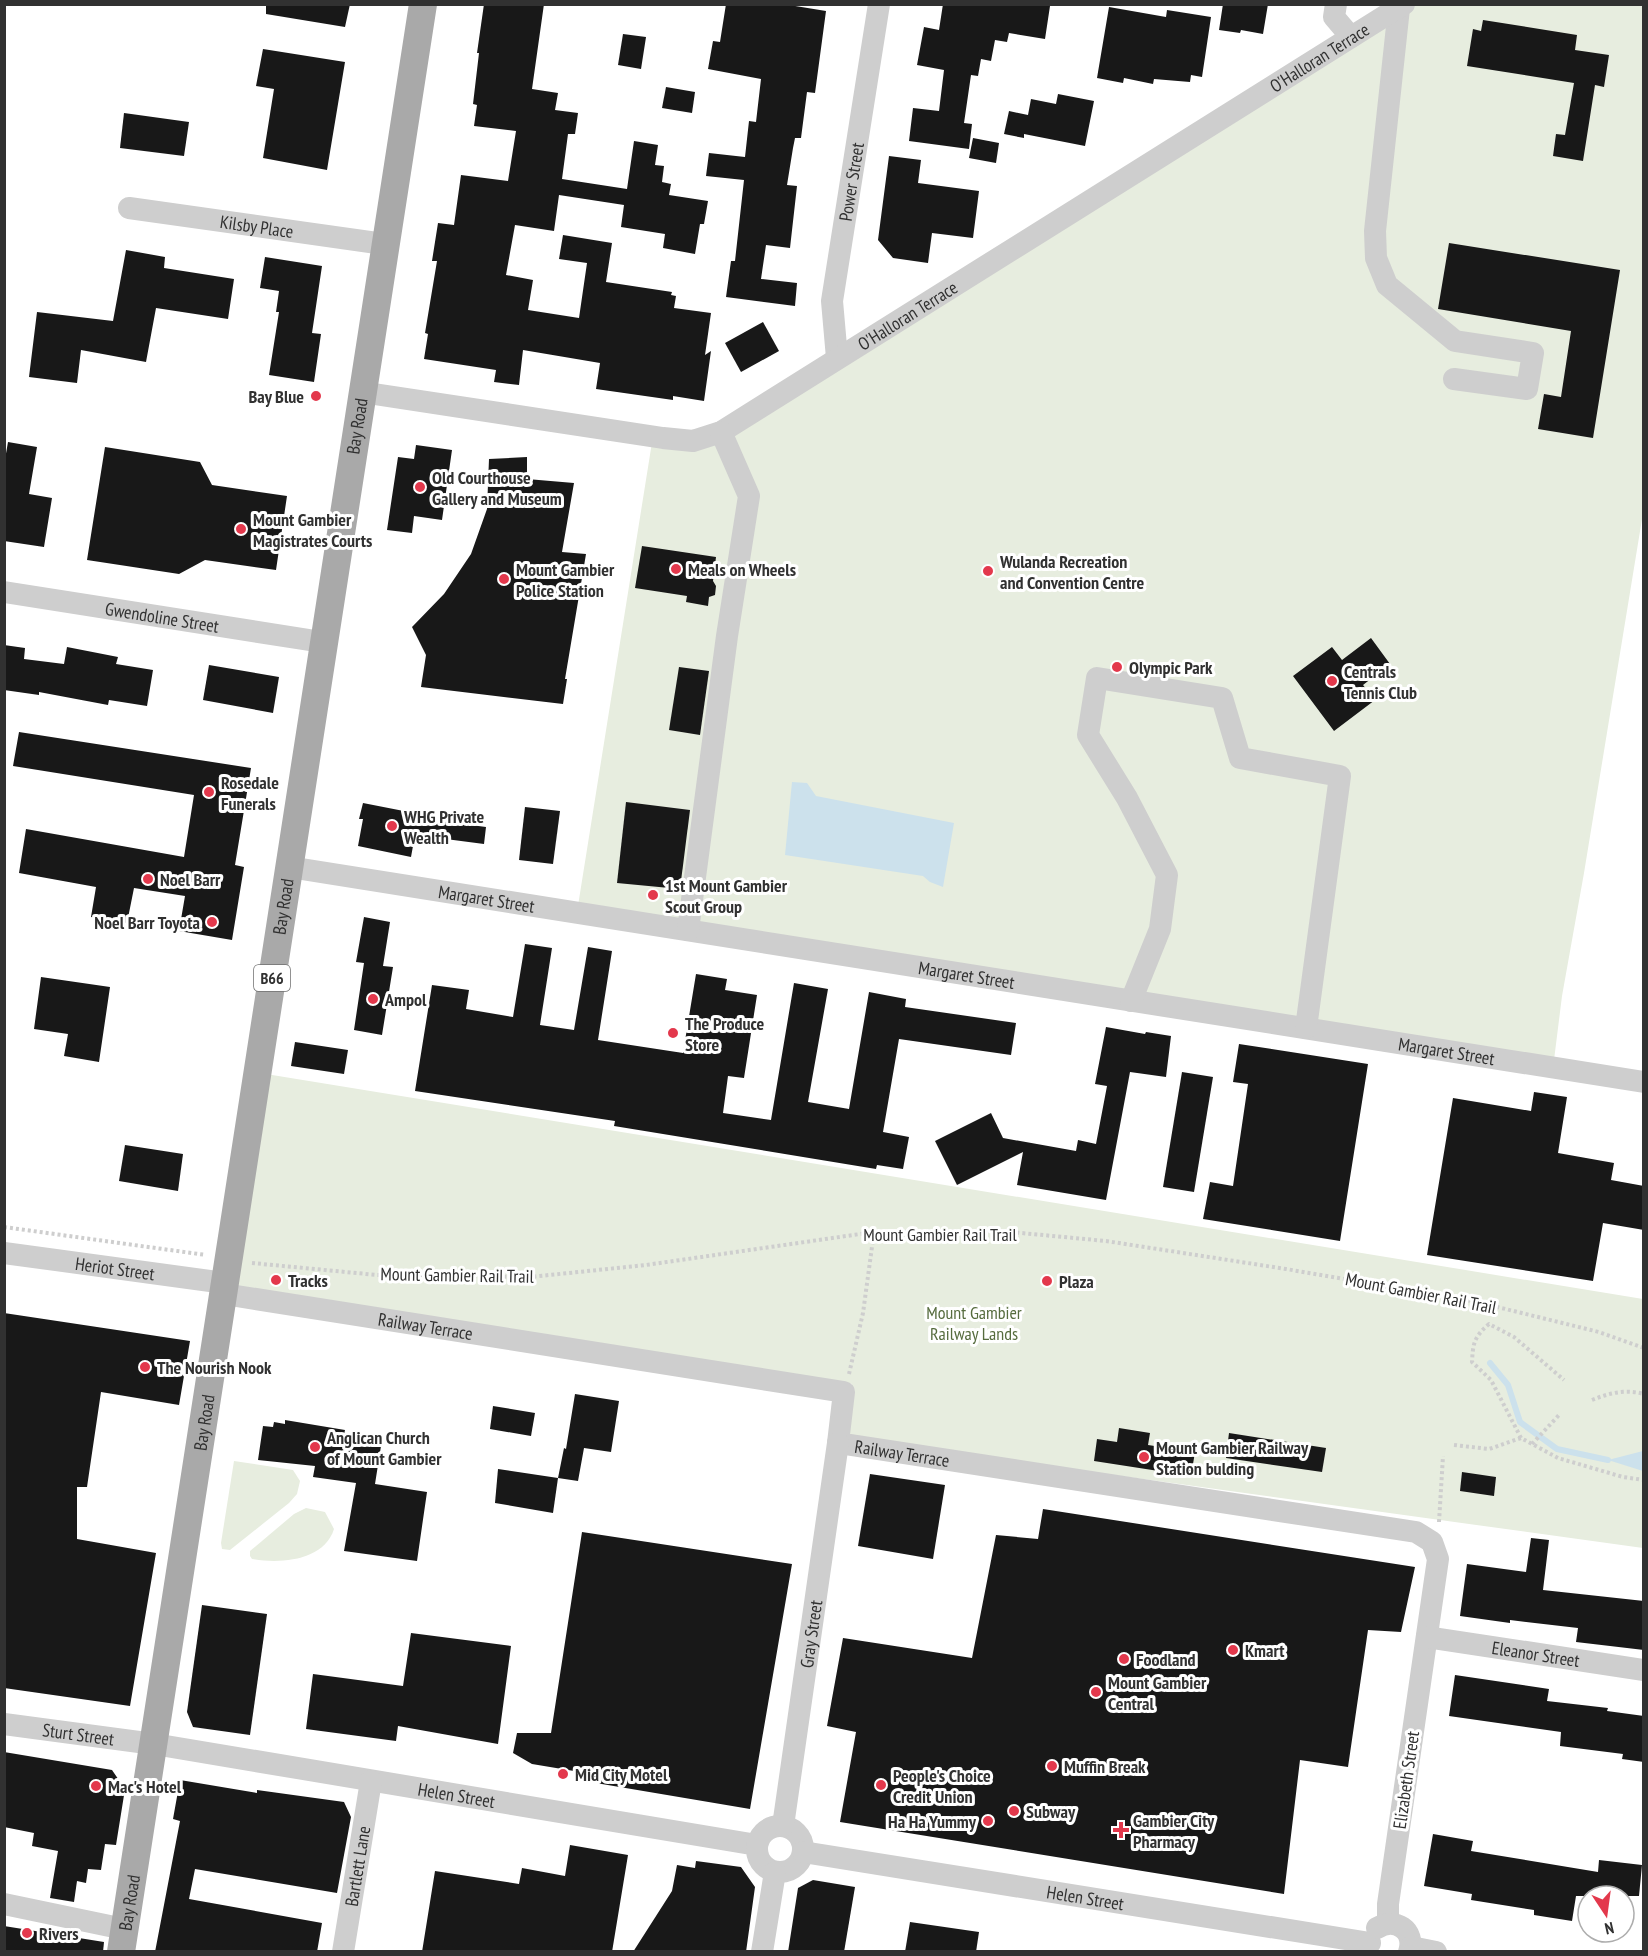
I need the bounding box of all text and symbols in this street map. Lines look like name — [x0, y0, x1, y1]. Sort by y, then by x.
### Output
street label: O'Halloran Terrace — [1265, 17, 1373, 97]
street label: Power Street — [833, 141, 868, 223]
street label: Kilsby Place — [219, 209, 295, 243]
street label: O'Halloran Terrace — [853, 275, 961, 355]
place label: Bay Blue — [248, 385, 304, 408]
marker: Bay Blue — [309, 389, 323, 403]
street label: Bay Road — [341, 396, 372, 456]
place label: Old Courthouse Gallery and Museum — [432, 466, 562, 510]
marker: Old Courthouse Gallery and Museum — [413, 480, 427, 494]
place label: Mount Gambier Magistrates Courts — [253, 508, 372, 552]
marker: Mount Gambier Magistrates Courts — [234, 522, 248, 536]
place label: Wulanda Recreation and Convention Centre — [999, 550, 1145, 594]
place label: Mount Gambier Police Station — [516, 558, 615, 602]
place label: Meals on Wheels — [688, 558, 796, 581]
marker: Meals on Wheels — [669, 562, 683, 576]
marker: Wulanda Recreation and Convention Centre — [981, 564, 995, 578]
marker: Mount Gambier Police Station — [497, 572, 511, 586]
street label: Gwendoline Street — [104, 597, 221, 637]
place label: Olympic Park — [1129, 656, 1213, 679]
marker: Olympic Park — [1110, 660, 1124, 674]
place label: Centrals Tennis Club — [1344, 660, 1417, 704]
marker: Centrals Tennis Club — [1325, 674, 1339, 688]
place label: Rosedale Funerals — [221, 771, 279, 815]
marker: Rosedale Funerals — [202, 785, 216, 799]
place label: WHG Private Wealth — [403, 805, 485, 849]
marker: WHG Private Wealth — [385, 819, 399, 833]
place label: Noel Barr — [160, 868, 221, 891]
marker: Noel Barr — [141, 872, 155, 886]
place label: 1st Mount Gambier Scout Group — [665, 874, 788, 918]
street label: Bay Road — [267, 877, 298, 936]
street label: Margaret Street — [437, 879, 536, 917]
marker: 1st Mount Gambier Scout Group — [646, 888, 660, 902]
place label: Noel Barr Toyota — [94, 911, 200, 934]
marker: Noel Barr Toyota — [205, 915, 219, 929]
street label: Margaret Street — [917, 956, 1016, 993]
road number: B66 — [254, 965, 290, 991]
place label: Ampol — [384, 988, 427, 1011]
marker: Ampol — [366, 992, 380, 1006]
place label: The Produce Store — [685, 1012, 765, 1056]
marker: The Produce Store — [666, 1026, 680, 1040]
street label: Margaret Street — [1397, 1032, 1496, 1070]
street label: Mount Gambier Rail Trail — [863, 1223, 1018, 1246]
street label: Heriot Street — [74, 1251, 156, 1285]
street label: Mount Gambier Rail Trail — [380, 1262, 535, 1288]
street label: Mount Gambier Rail Trail — [1343, 1267, 1499, 1319]
place label: Tracks — [288, 1269, 328, 1292]
place label: Plaza — [1059, 1270, 1094, 1293]
marker: Tracks — [269, 1273, 283, 1287]
marker: Plaza — [1040, 1274, 1054, 1288]
park label: Mount Gambier Railway Lands — [926, 1301, 1022, 1345]
street label: Railway Terrace — [376, 1307, 475, 1345]
place label: The Nourish Nook — [157, 1356, 272, 1379]
marker: The Nourish Nook — [138, 1360, 152, 1374]
street label: Bay Road — [188, 1393, 219, 1452]
place label: Anglican Church of Mount Gambier — [326, 1426, 442, 1470]
street label: Railway Terrace — [853, 1434, 951, 1472]
place label: Mount Gambier Railway Station bulding — [1156, 1436, 1309, 1480]
marker: Anglican Church of Mount Gambier — [308, 1440, 322, 1454]
marker: Mount Gambier Railway Station bulding — [1137, 1450, 1151, 1464]
street label: Gray Street — [794, 1598, 827, 1669]
street label: Eleanor Street — [1490, 1636, 1581, 1672]
place label: Kmart — [1245, 1639, 1285, 1662]
marker: Kmart — [1226, 1643, 1240, 1657]
place label: Foodland — [1136, 1648, 1195, 1671]
marker: Foodland — [1117, 1652, 1131, 1666]
place label: Mount Gambier Central — [1108, 1671, 1207, 1715]
marker: Mount Gambier Central — [1089, 1685, 1103, 1699]
street label: Sturt Street — [41, 1718, 116, 1750]
street label: Elizabeth Street — [1388, 1729, 1424, 1830]
place label: Muffin Break — [1064, 1755, 1146, 1778]
marker: Muffin Break — [1045, 1759, 1059, 1773]
place label: Mid City Motel — [575, 1763, 668, 1786]
place label: People's Choice Credit Union — [893, 1764, 991, 1808]
marker: Mid City Motel — [556, 1767, 570, 1781]
place label: Mac's Hotel — [108, 1775, 182, 1798]
street label: Helen Street — [416, 1777, 497, 1812]
marker: People's Choice Credit Union — [874, 1778, 888, 1792]
marker: Mac's Hotel — [89, 1779, 103, 1793]
place label: Subway — [1026, 1800, 1076, 1823]
marker: Subway — [1007, 1804, 1021, 1818]
place label: Gambier City Pharmacy — [1133, 1809, 1215, 1853]
place label: Ha Ha Yummy — [888, 1810, 977, 1833]
marker: Ha Ha Yummy — [981, 1814, 995, 1828]
marker: Gambier City Pharmacy — [1114, 1823, 1128, 1837]
street label: Bartlett Lane — [339, 1824, 375, 1908]
street label: Bay Road — [113, 1873, 145, 1932]
street label: Helen Street — [1045, 1880, 1126, 1915]
north arrow — [1576, 1884, 1636, 1944]
text: N — [1603, 1918, 1616, 1939]
place label: Rivers — [39, 1922, 78, 1945]
marker: Rivers — [20, 1926, 34, 1940]

